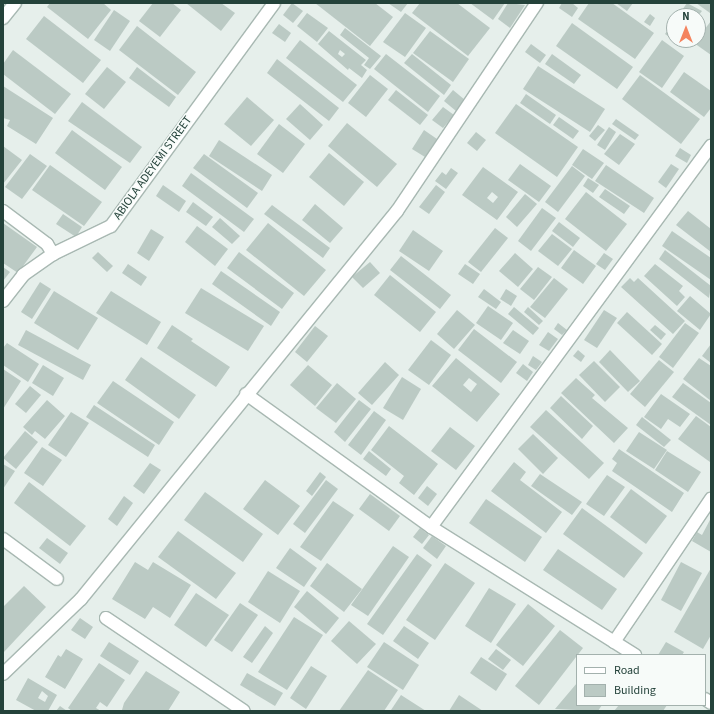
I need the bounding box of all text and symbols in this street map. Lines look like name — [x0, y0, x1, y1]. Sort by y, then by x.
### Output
north arrow — [666, 8, 706, 48]
text: N — [682, 9, 690, 24]
street label: ABIOLA ADEYEMI STREET — [111, 113, 195, 223]
legend — [576, 654, 706, 706]
text: Road — [614, 662, 640, 679]
text: Building — [614, 682, 656, 699]

